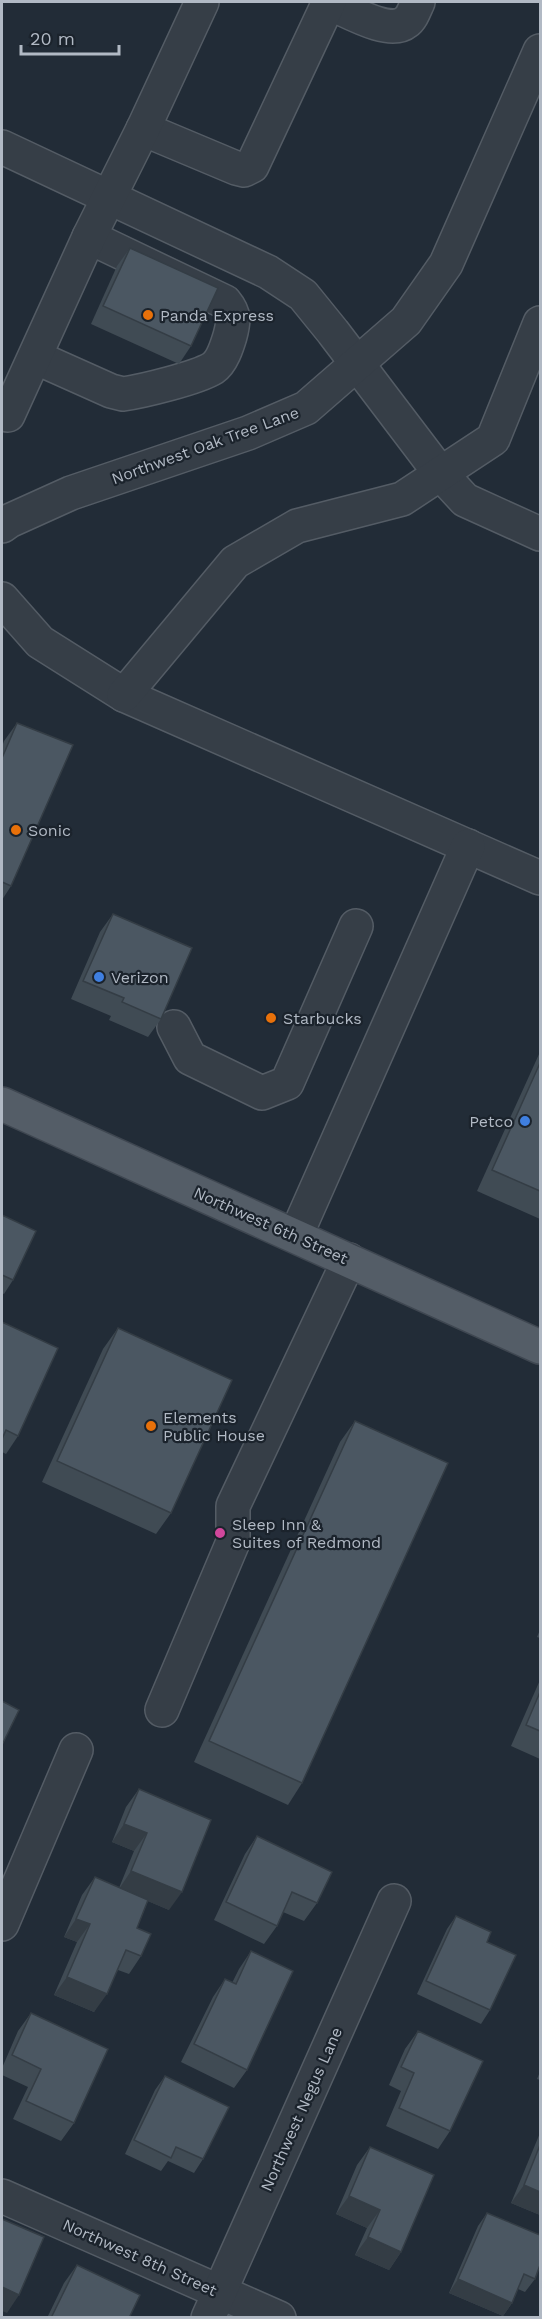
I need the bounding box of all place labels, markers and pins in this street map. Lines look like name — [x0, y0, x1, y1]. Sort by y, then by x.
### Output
place label: Panda Express — [160, 306, 274, 325]
marker: Panda Express — [141, 308, 155, 322]
place label: Sonic — [28, 821, 71, 840]
marker: Sonic — [9, 823, 23, 837]
place label: Verizon — [111, 968, 169, 987]
marker: Verizon — [92, 970, 106, 984]
place label: Starbucks — [283, 1009, 362, 1028]
marker: Starbucks — [264, 1011, 278, 1025]
place label: Petco — [469, 1112, 513, 1131]
marker: Petco — [518, 1114, 532, 1128]
place label: Elements Public House — [163, 1408, 265, 1445]
marker: Elements Public House — [144, 1419, 158, 1433]
place label: Sleep Inn & Suites of Redmond — [232, 1515, 381, 1552]
marker: Sleep Inn & Suites of Redmond — [213, 1526, 227, 1540]

